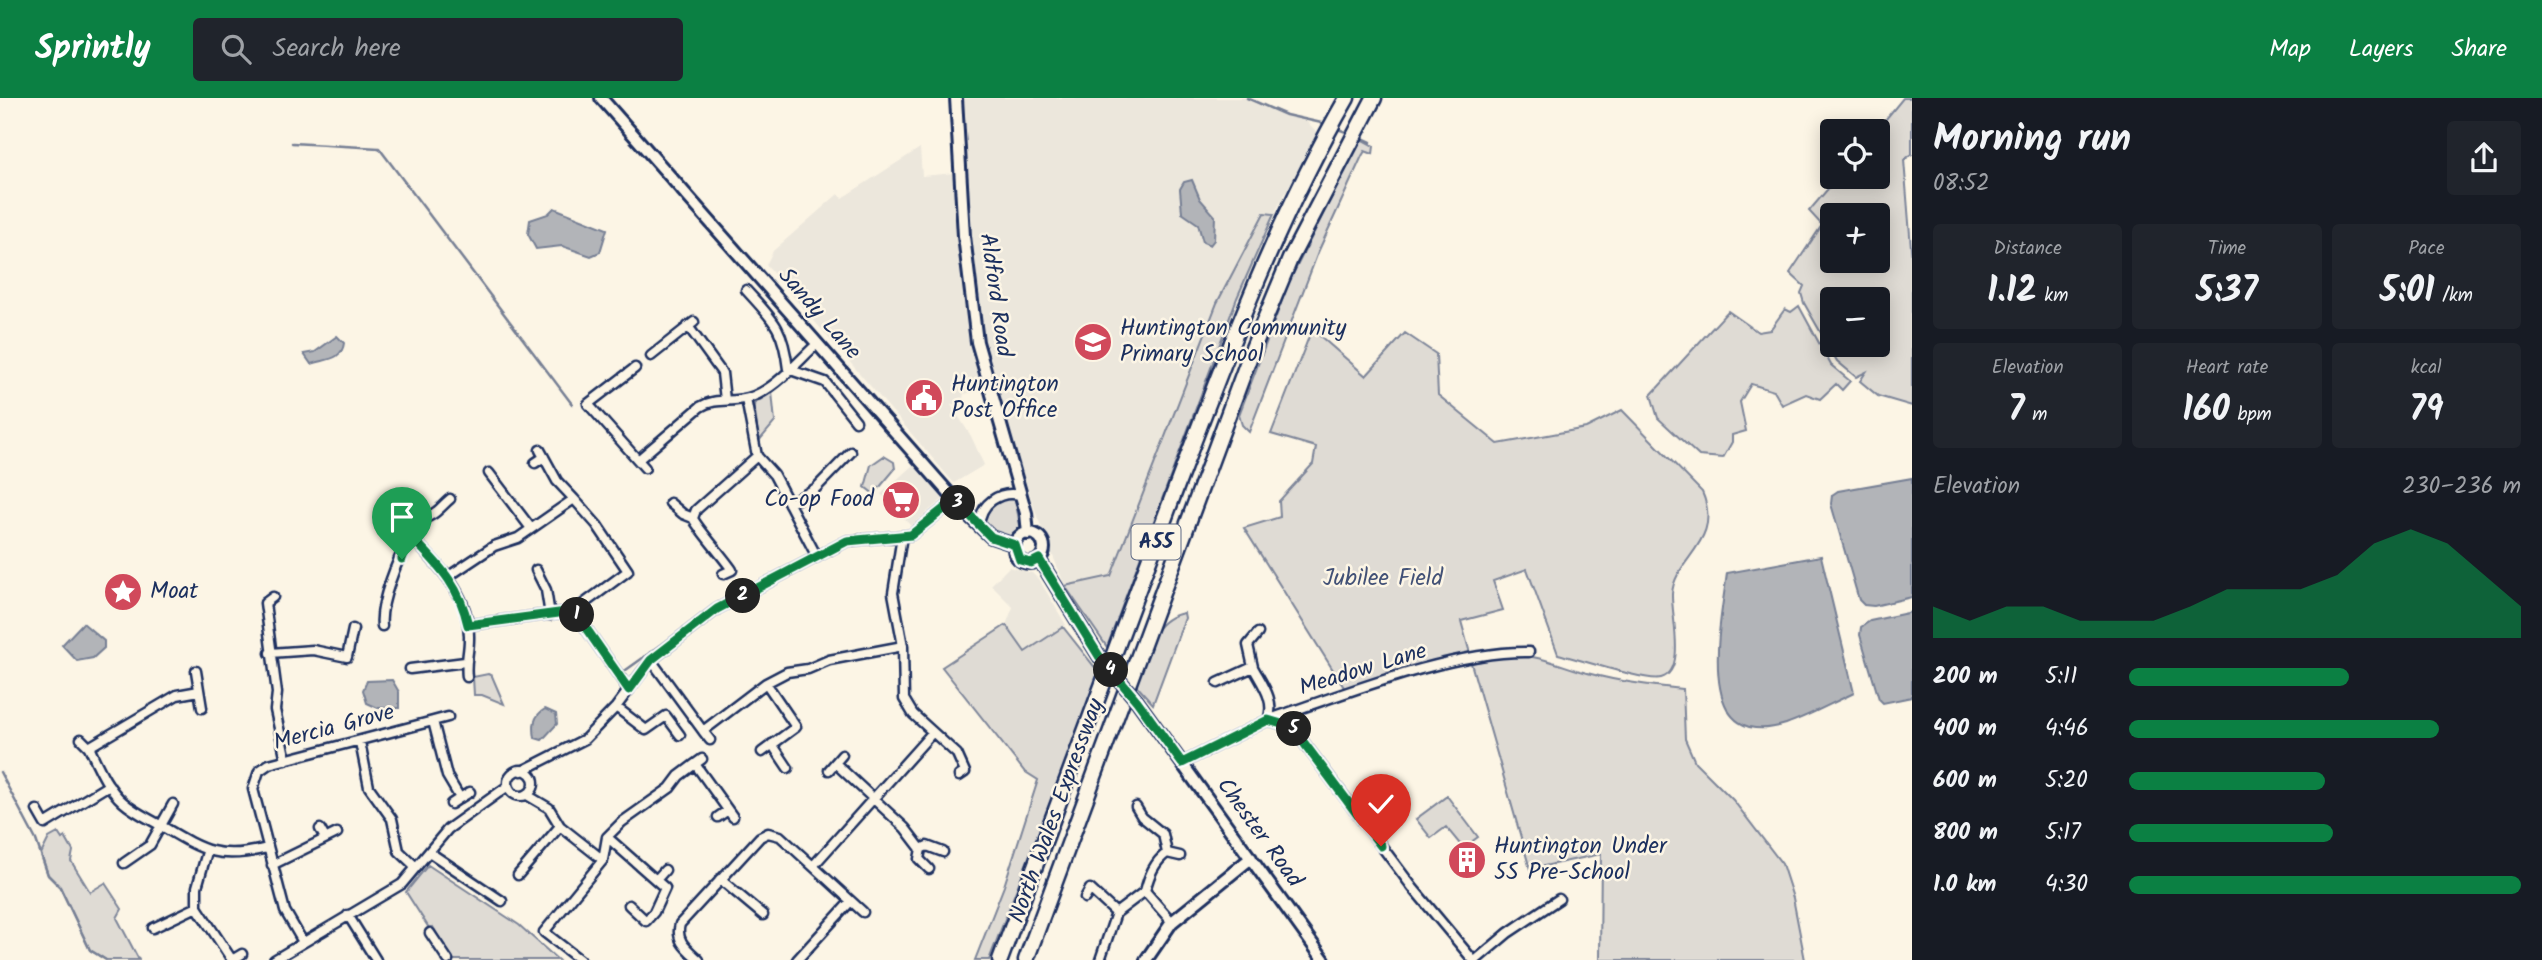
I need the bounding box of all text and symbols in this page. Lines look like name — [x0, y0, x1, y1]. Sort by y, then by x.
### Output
search box — [193, 18, 683, 81]
text: Sprintly — [35, 23, 151, 76]
text: Search here — [273, 28, 401, 70]
icon: search — [217, 30, 255, 68]
text: Map — [2269, 30, 2311, 69]
text: Layers — [2349, 30, 2413, 69]
text: Share — [2451, 30, 2507, 69]
text: Morning run — [1933, 110, 2131, 170]
map controls — [1820, 119, 1890, 357]
button: locate — [1820, 119, 1890, 189]
button: share — [2447, 121, 2521, 195]
text: 08:52 — [1933, 166, 1990, 202]
button: + — [1820, 203, 1890, 273]
street label: Aldford Road — [969, 231, 1022, 360]
text: Distance — [1994, 234, 2062, 264]
text: Time — [2208, 234, 2246, 264]
text: Pace — [2408, 234, 2444, 264]
street label: Sandy Lane — [768, 260, 870, 368]
text: 1.12 — [1987, 264, 2037, 320]
text: 5:37 — [2196, 264, 2258, 320]
text: 5:01 — [2380, 264, 2435, 320]
text: km — [2037, 281, 2068, 311]
text: /km — [2435, 281, 2473, 311]
button: − — [1820, 287, 1890, 357]
place label: Huntington Community Primary School — [1120, 311, 1347, 373]
school or university icon: Huntington Community Primary School — [1072, 321, 1114, 363]
text: Elevation — [1992, 353, 2064, 383]
text: Heart rate — [2186, 353, 2268, 383]
text: kcal — [2411, 353, 2442, 383]
place label: Huntington Post Office — [951, 367, 1059, 429]
public building icon: Huntington Post Office — [903, 377, 945, 419]
text: 7 — [2008, 383, 2025, 439]
text: 160 — [2182, 383, 2230, 439]
text: 79 — [2409, 383, 2443, 439]
text: m — [2025, 400, 2047, 430]
text: bpm — [2230, 400, 2272, 430]
text: Elevation — [1933, 469, 2020, 505]
text: 230–236 m — [2402, 469, 2521, 505]
supermarket icon: Co-op Food — [880, 479, 922, 521]
place label: Co-op Food — [764, 482, 875, 518]
pin: 3 — [940, 486, 976, 520]
pin — [372, 487, 432, 559]
text: 3 — [952, 487, 963, 517]
icon: arrive — [383, 498, 421, 536]
road number: A55 — [1132, 524, 1180, 560]
park label: Jubilee Field — [1323, 561, 1443, 597]
place icon: Moat — [102, 571, 144, 613]
place label: Moat — [150, 574, 199, 610]
pin: 2 — [726, 578, 760, 614]
text: 2 — [737, 580, 748, 610]
pin: 1 — [560, 598, 594, 632]
text: 1 — [574, 599, 579, 629]
street label: Meadow Lane — [1295, 634, 1431, 706]
pin: 4 — [1094, 652, 1128, 688]
text: 4 — [1105, 654, 1116, 684]
text: 200 m — [1933, 659, 1998, 695]
text: 5:11 — [2045, 659, 2077, 695]
street label: North Wales Expressway — [1000, 693, 1114, 928]
street label: Mercia Grove — [269, 695, 399, 761]
text: 400 m — [1933, 711, 1997, 747]
text: 4:46 — [2045, 711, 2089, 747]
pin: 5 — [1276, 712, 1312, 746]
text: 5 — [1289, 713, 1298, 743]
text: 600 m — [1933, 763, 1997, 799]
text: 5:20 — [2045, 763, 2088, 799]
street label: Chester Road — [1207, 770, 1312, 896]
pin — [1351, 774, 1411, 846]
icon: check — [1362, 785, 1400, 823]
text: 800 m — [1933, 815, 1998, 851]
text: 5:17 — [2045, 815, 2081, 851]
place label: Huntington Under 5S Pre-School — [1494, 829, 1668, 891]
building icon: Huntington Under 5S Pre-School — [1446, 839, 1488, 881]
text: 1.0 km — [1933, 867, 1996, 903]
text: 4:30 — [2045, 867, 2088, 903]

